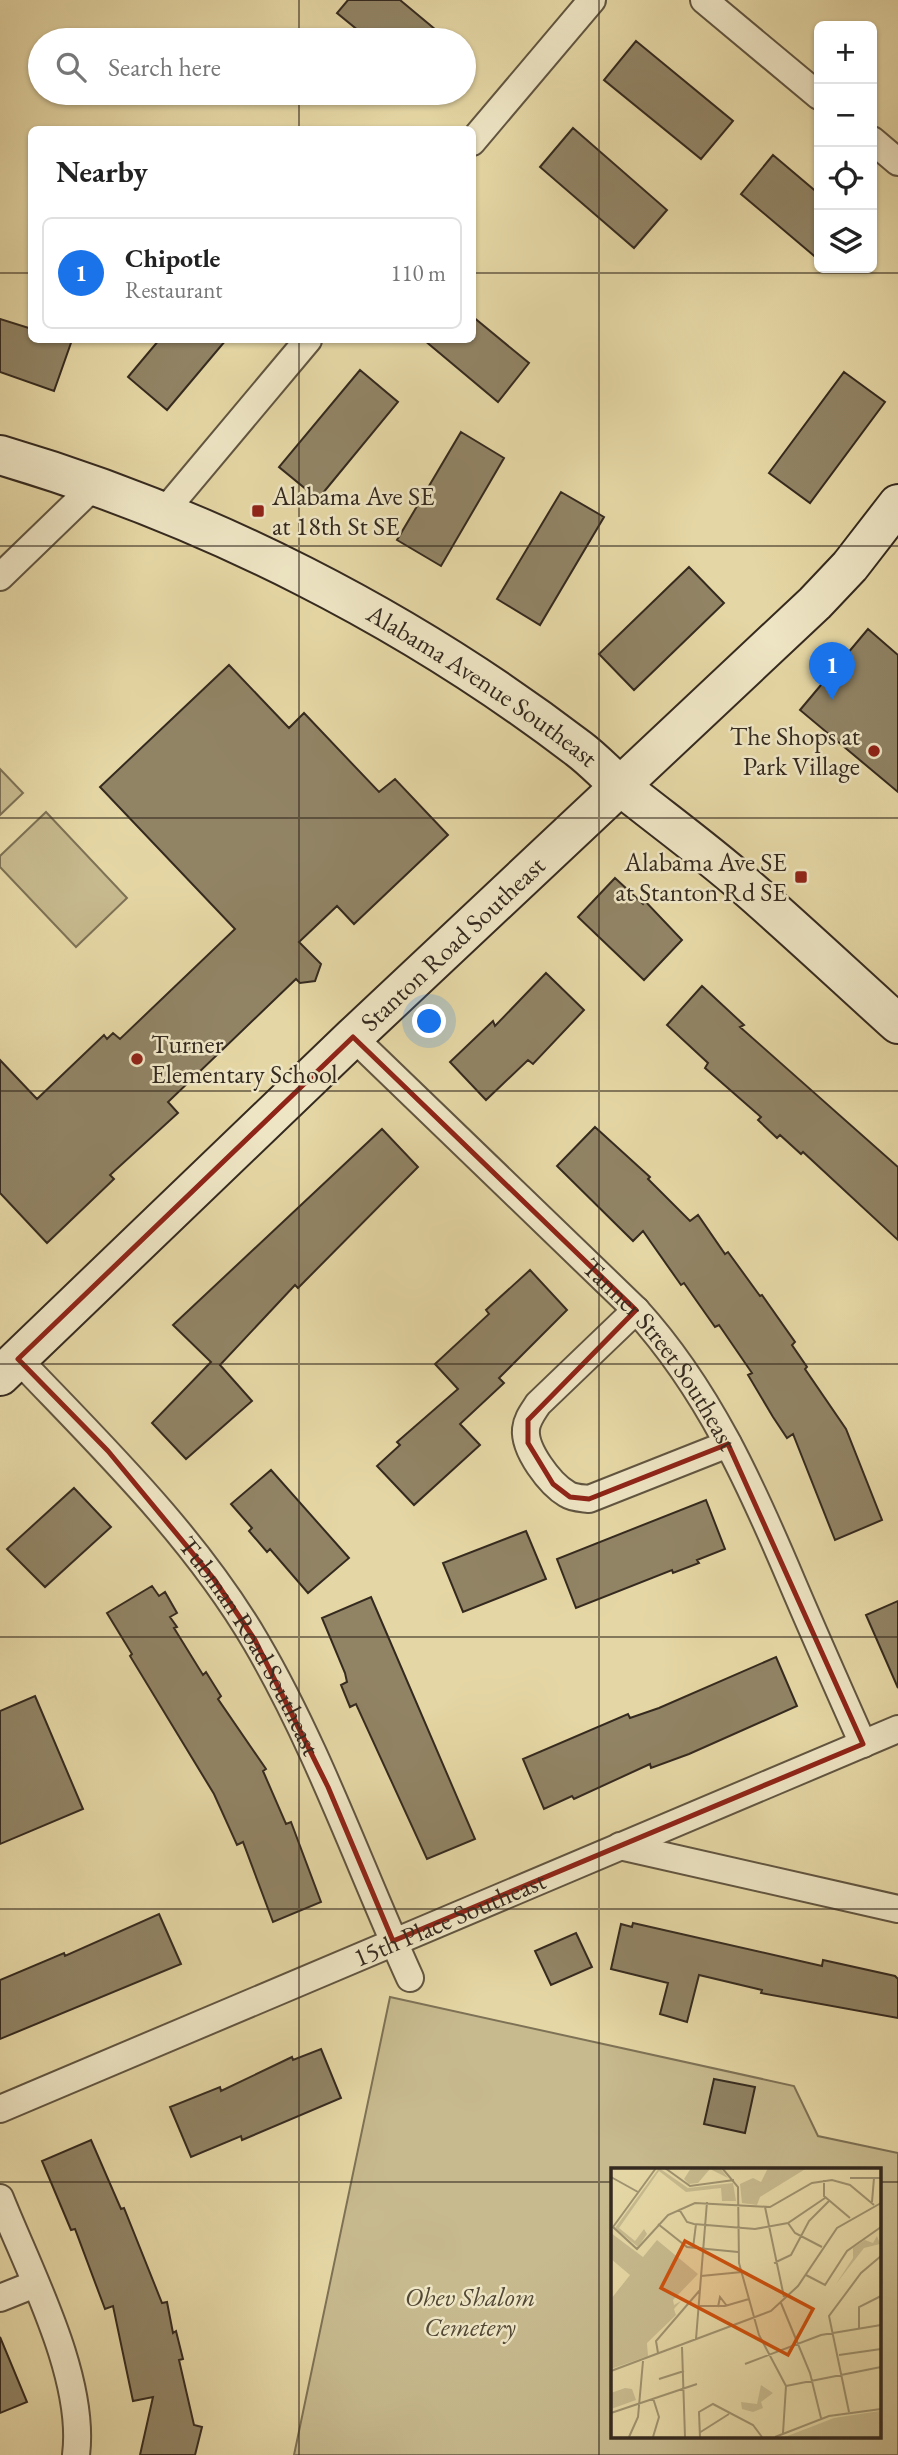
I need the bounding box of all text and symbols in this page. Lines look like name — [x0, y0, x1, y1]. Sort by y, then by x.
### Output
map controls — [814, 21, 877, 273]
button: + — [814, 21, 877, 84]
search box — [28, 28, 476, 105]
icon: search — [52, 48, 90, 86]
text: Search here — [108, 50, 221, 84]
button: − — [814, 84, 877, 147]
button: locate — [814, 147, 877, 210]
text: Nearby — [56, 152, 148, 191]
button: layers — [814, 210, 877, 273]
text: Chipotle — [125, 241, 220, 275]
text: 1 — [75, 258, 87, 288]
text: 110 m — [390, 258, 446, 288]
text: Restaurant — [125, 275, 223, 305]
place label: Alabama Ave SE at 18th St SE — [271, 479, 435, 543]
marker: Alabama Ave SE at 18th St SE — [250, 503, 266, 519]
street label: Alabama Avenue Southeast — [360, 596, 605, 774]
pin: 1 — [809, 642, 855, 700]
place label: The Shops at Park Village — [730, 719, 860, 783]
marker: The Shops at Park Village — [866, 743, 882, 759]
place label: Alabama Ave SE at Stanton Rd SE — [615, 845, 787, 909]
street label: Stanton Road Southeast — [353, 848, 552, 1038]
marker: Alabama Ave SE at Stanton Rd SE — [793, 869, 809, 885]
your location — [412, 1004, 446, 1038]
place label: Turner Elementary School — [151, 1027, 338, 1091]
marker: Turner Elementary School — [129, 1051, 145, 1067]
street label: Tanner Street Southeast — [575, 1250, 745, 1456]
street label: Tubman Road Southeast — [171, 1529, 329, 1761]
street label: 15th Place Southeast — [348, 1863, 551, 1975]
inset map — [611, 2168, 880, 2438]
park label: Ohev Shalom Cemetery — [405, 2280, 535, 2344]

